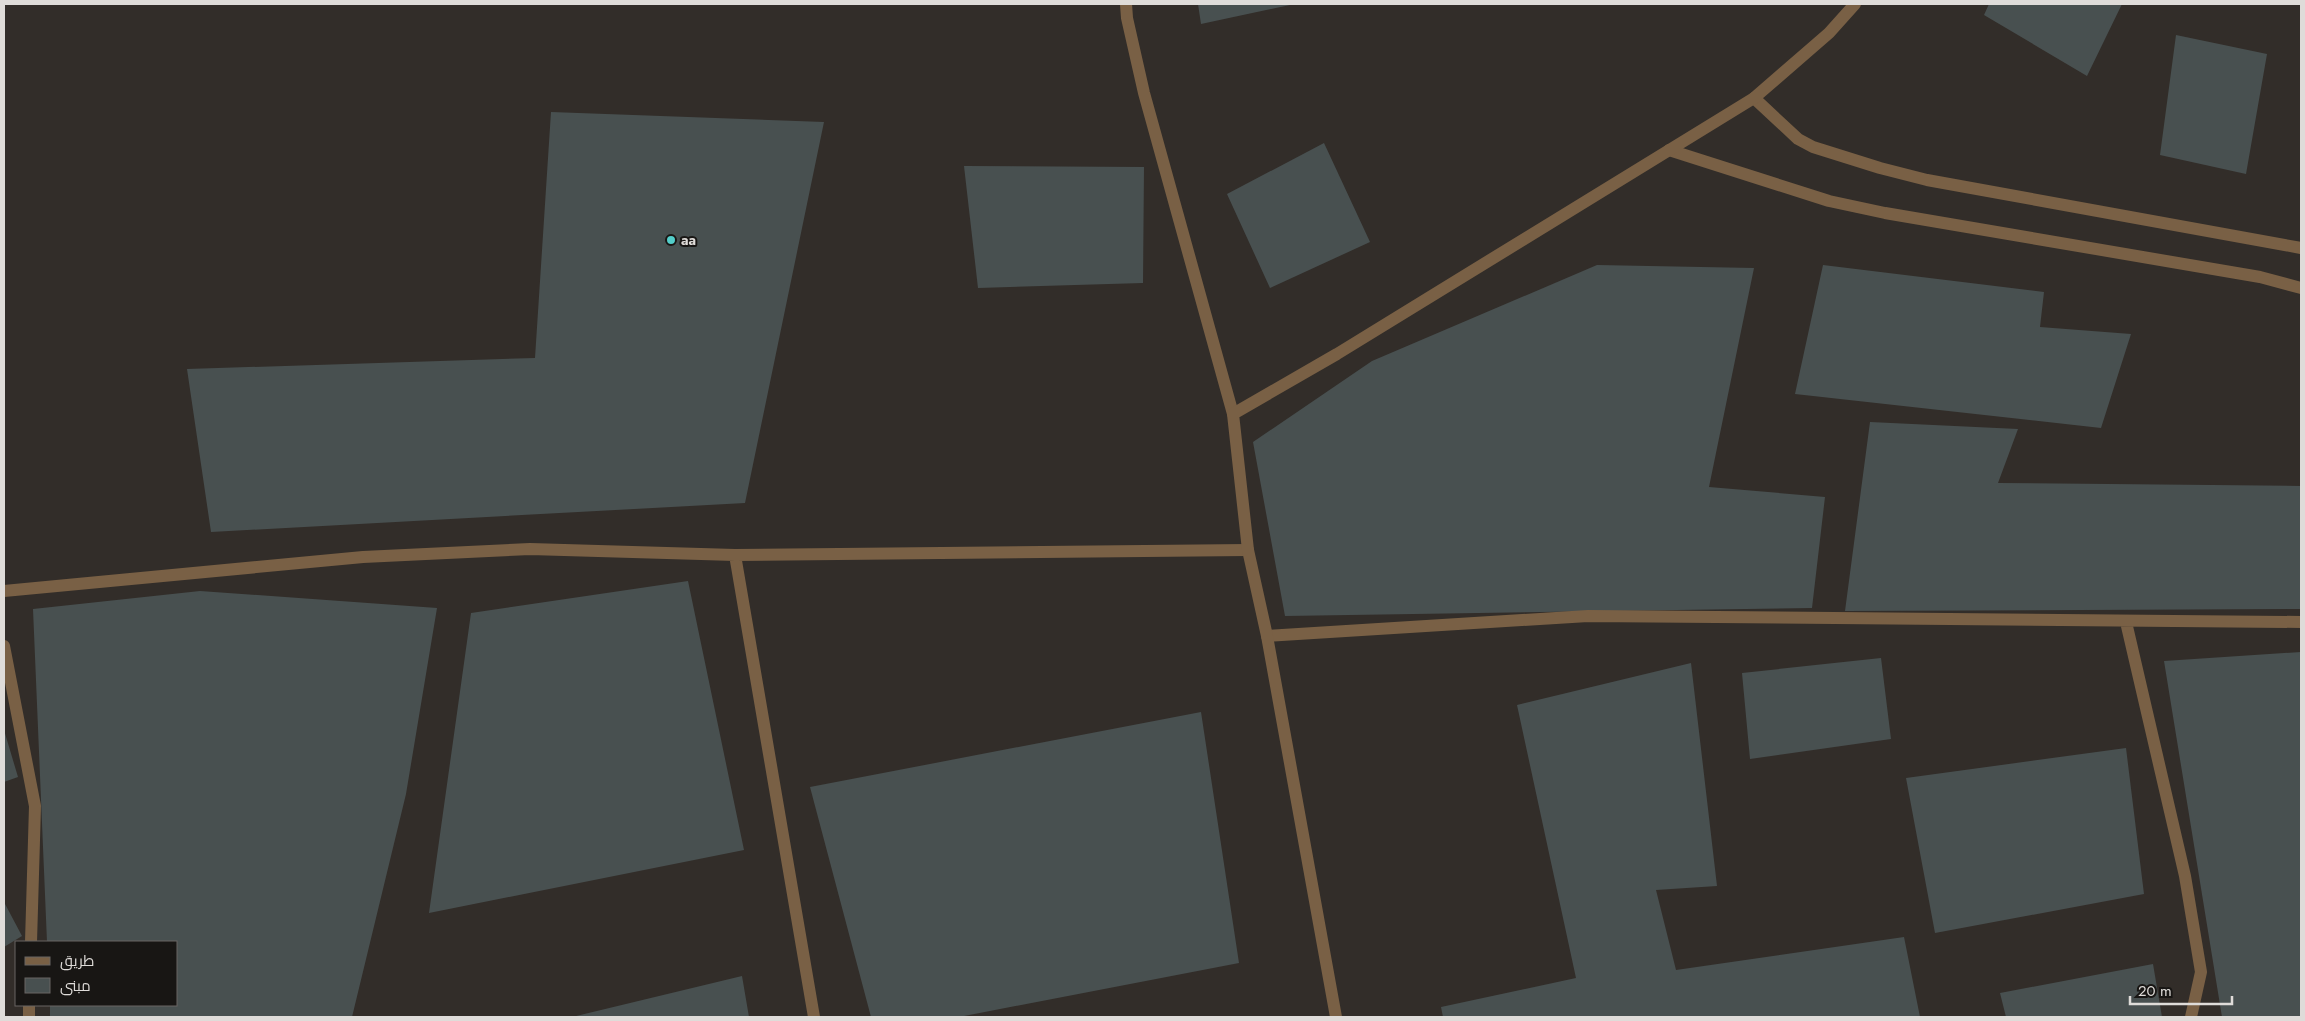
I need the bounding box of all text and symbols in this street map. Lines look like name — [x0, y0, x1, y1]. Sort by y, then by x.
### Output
place label: aa — [681, 230, 696, 250]
marker: aa — [665, 234, 677, 246]
legend — [15, 941, 178, 1006]
text: طريق — [60, 950, 94, 972]
scale bar — [2130, 974, 2232, 1006]
text: مبنى — [60, 975, 91, 997]
text: 20 m — [2138, 980, 2172, 1002]

